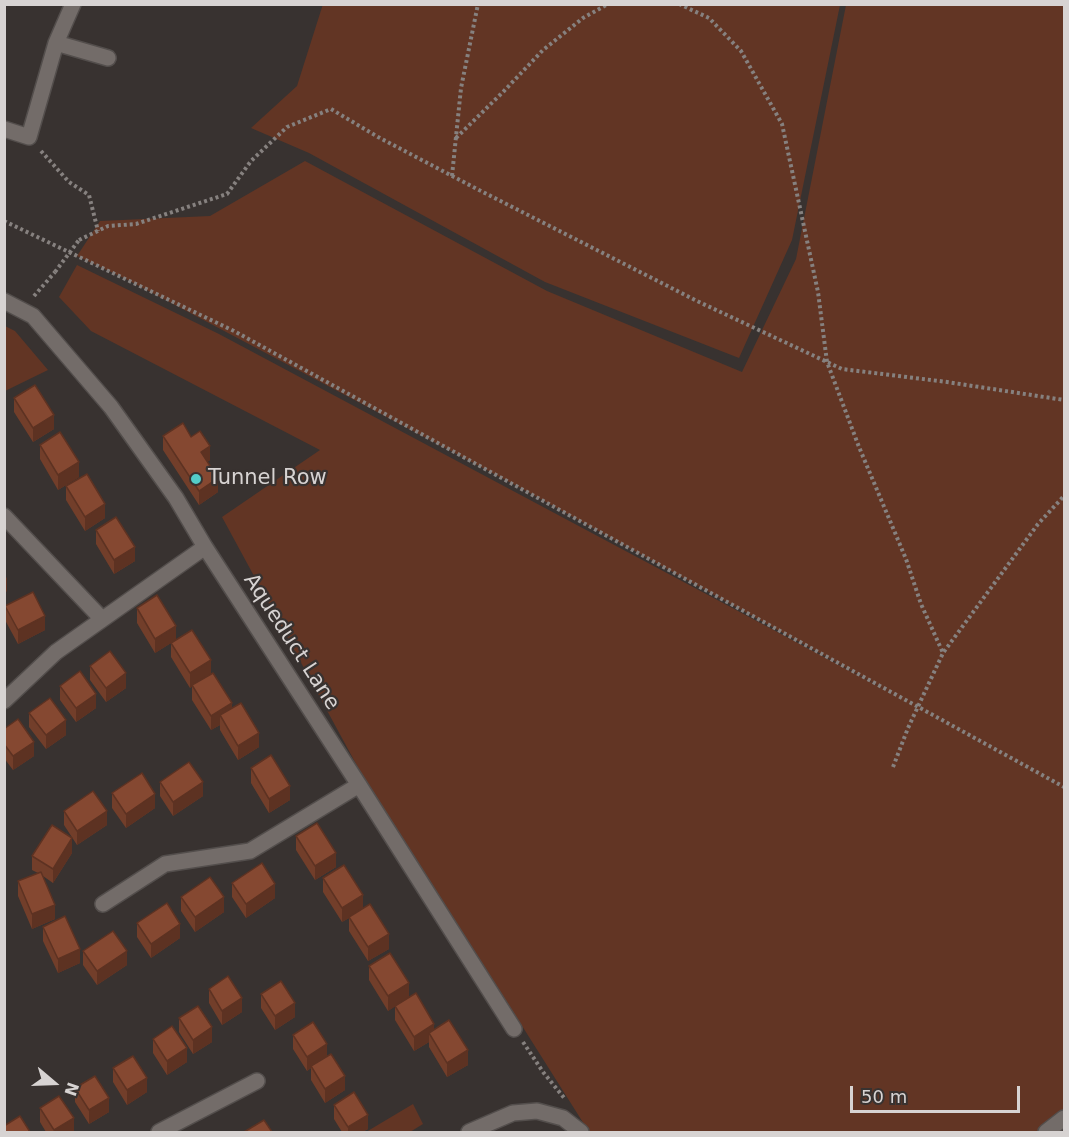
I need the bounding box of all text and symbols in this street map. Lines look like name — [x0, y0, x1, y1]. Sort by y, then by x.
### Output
place label: Tunnel Row — [208, 466, 327, 492]
marker: Tunnel Row — [189, 472, 203, 486]
street label: Aqueduct Lane — [238, 569, 344, 715]
north arrow — [24, 1053, 84, 1113]
scale bar — [853, 1074, 1022, 1112]
text: N — [60, 1080, 83, 1098]
text: 50 m — [861, 1086, 907, 1107]

